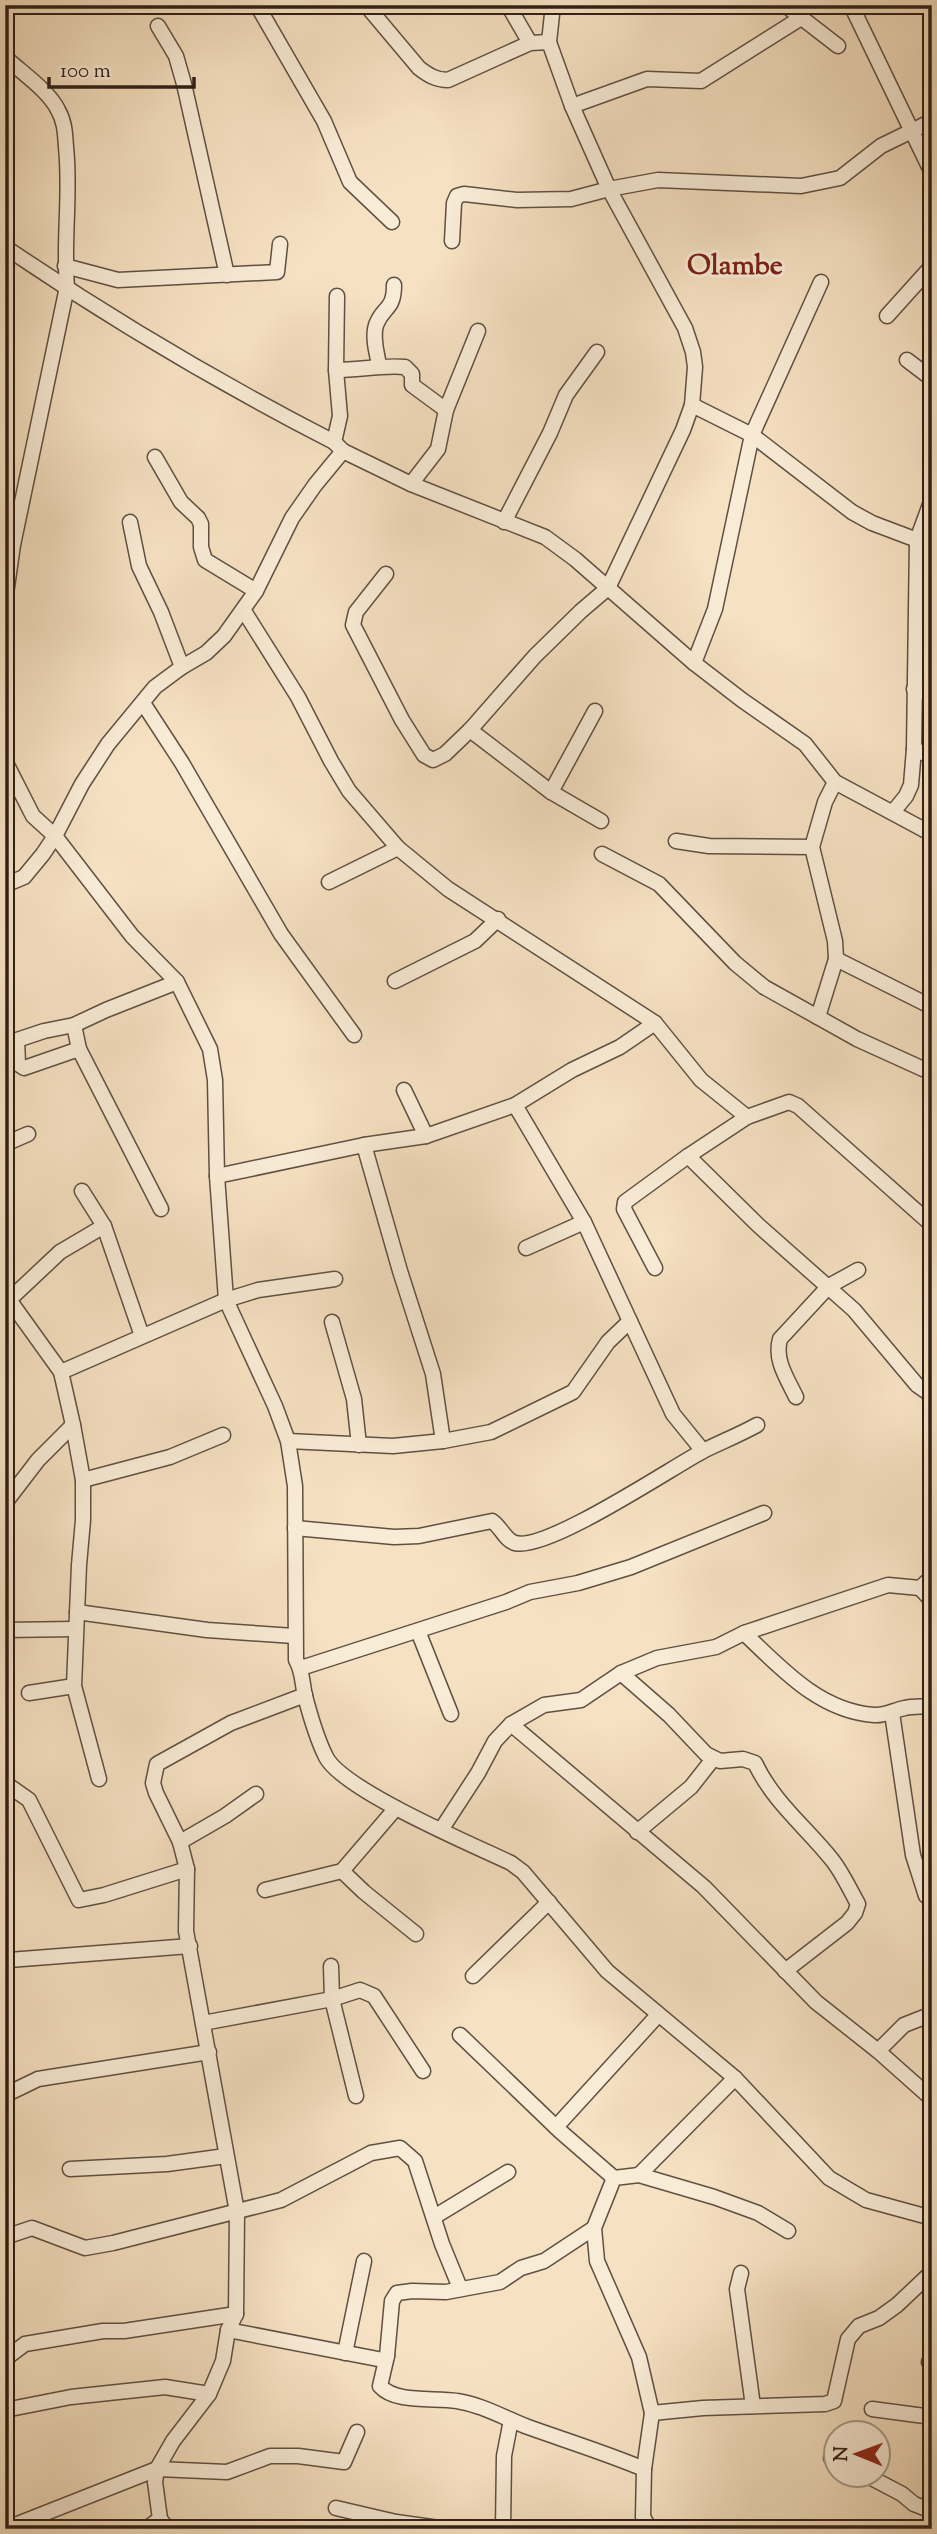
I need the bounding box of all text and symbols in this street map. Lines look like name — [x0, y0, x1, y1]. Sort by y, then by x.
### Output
scale bar — [49, 46, 194, 90]
text: 100 m — [60, 57, 111, 87]
district label: Olambe — [687, 247, 783, 287]
north arrow — [822, 2418, 892, 2488]
text: N — [829, 2446, 856, 2462]

